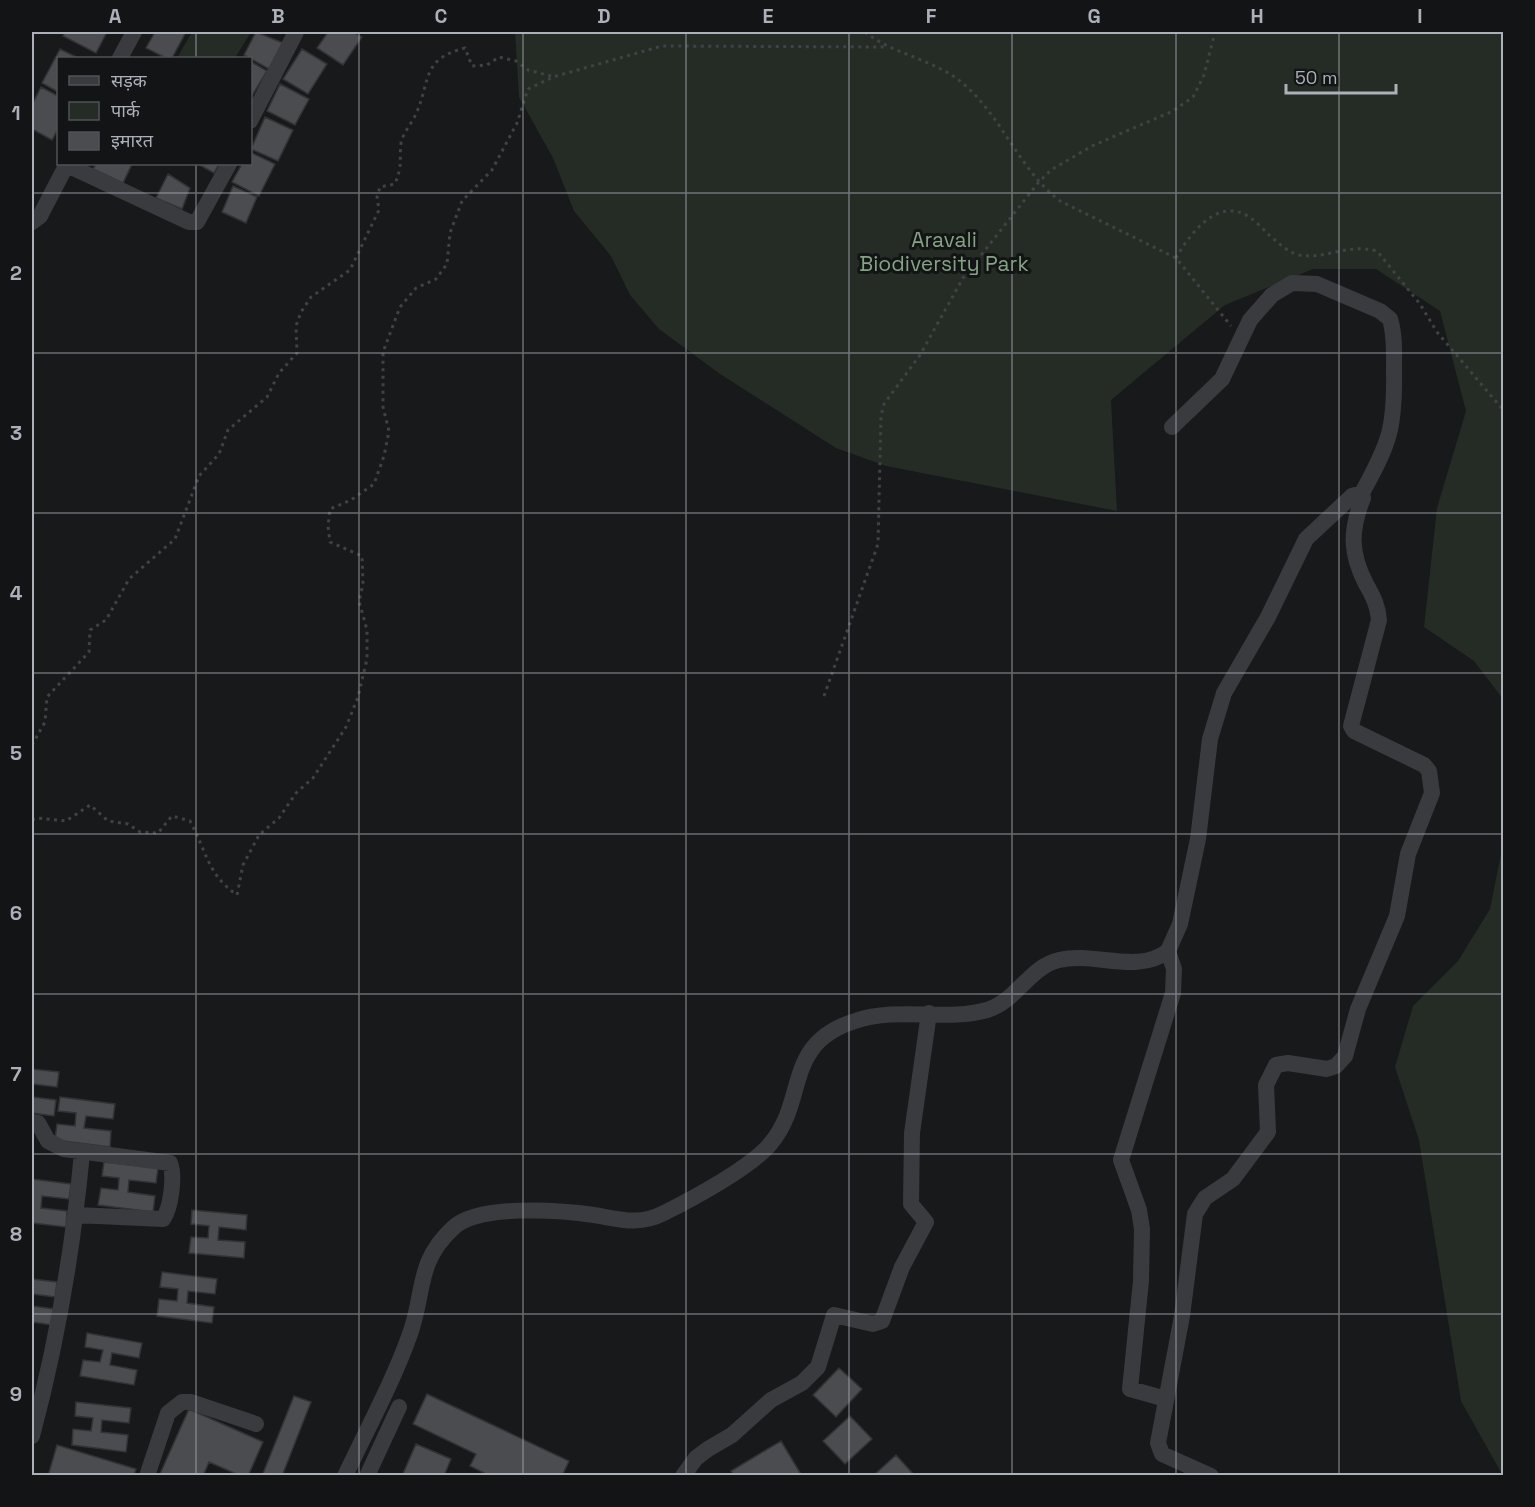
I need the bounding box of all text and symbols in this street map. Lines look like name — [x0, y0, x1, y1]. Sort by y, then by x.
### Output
text: A — [109, 3, 122, 29]
text: B — [271, 3, 285, 29]
text: C — [435, 3, 448, 29]
text: D — [597, 3, 611, 29]
text: E — [762, 3, 774, 29]
text: F — [926, 3, 937, 29]
text: G — [1087, 3, 1101, 29]
text: H — [1250, 3, 1264, 29]
text: I — [1417, 3, 1423, 29]
legend — [57, 57, 252, 165]
scale bar — [1286, 57, 1396, 95]
text: 50 m — [1295, 66, 1337, 89]
text: सड़क — [111, 69, 148, 92]
text: पार्क — [111, 99, 141, 122]
text: 1 — [11, 100, 21, 126]
text: इमारत — [111, 129, 154, 152]
park label: Aravali Biodiversity Park — [859, 226, 1029, 277]
text: 2 — [10, 260, 22, 286]
text: 3 — [10, 420, 22, 446]
text: 4 — [10, 580, 23, 606]
text: 5 — [10, 740, 22, 766]
text: 6 — [10, 900, 22, 926]
text: 7 — [10, 1061, 22, 1087]
text: 8 — [10, 1221, 22, 1247]
text: 9 — [10, 1381, 22, 1407]

